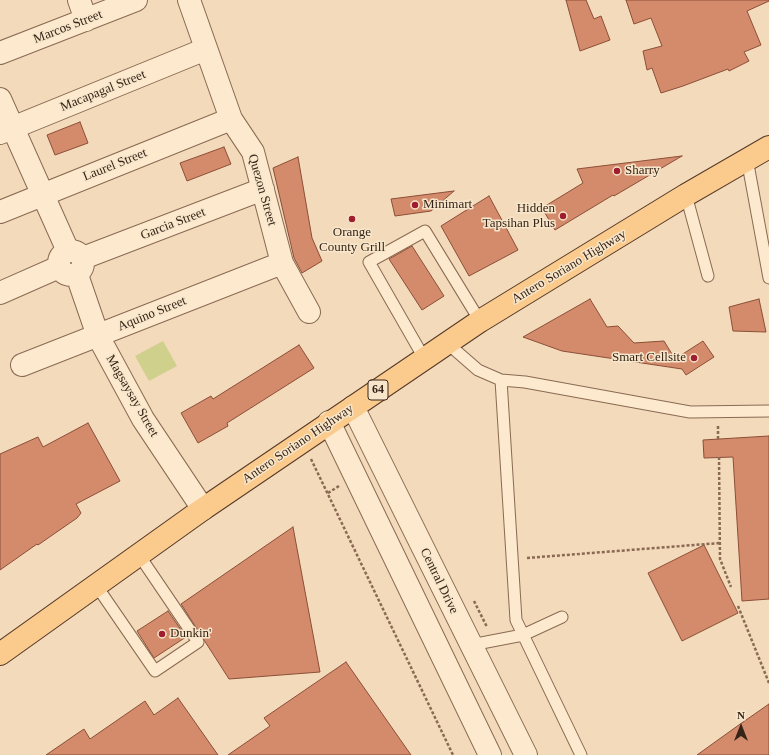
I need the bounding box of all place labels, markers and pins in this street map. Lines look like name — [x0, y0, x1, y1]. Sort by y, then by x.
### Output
place label: Sharry — [625, 163, 660, 179]
marker: Sharry — [612, 166, 622, 176]
place label: Minimart — [423, 197, 472, 213]
marker: Minimart — [410, 200, 420, 210]
place label: Hidden Tapsihan Plus — [483, 201, 555, 232]
marker: Hidden Tapsihan Plus — [558, 211, 568, 221]
marker: Orange County Grill — [347, 214, 357, 224]
place label: Orange County Grill — [319, 225, 385, 256]
place label: Smart Cellsite — [612, 350, 686, 366]
marker: Smart Cellsite — [689, 353, 699, 363]
place label: Dunkin' — [170, 626, 211, 642]
marker: Dunkin' — [157, 629, 167, 639]

